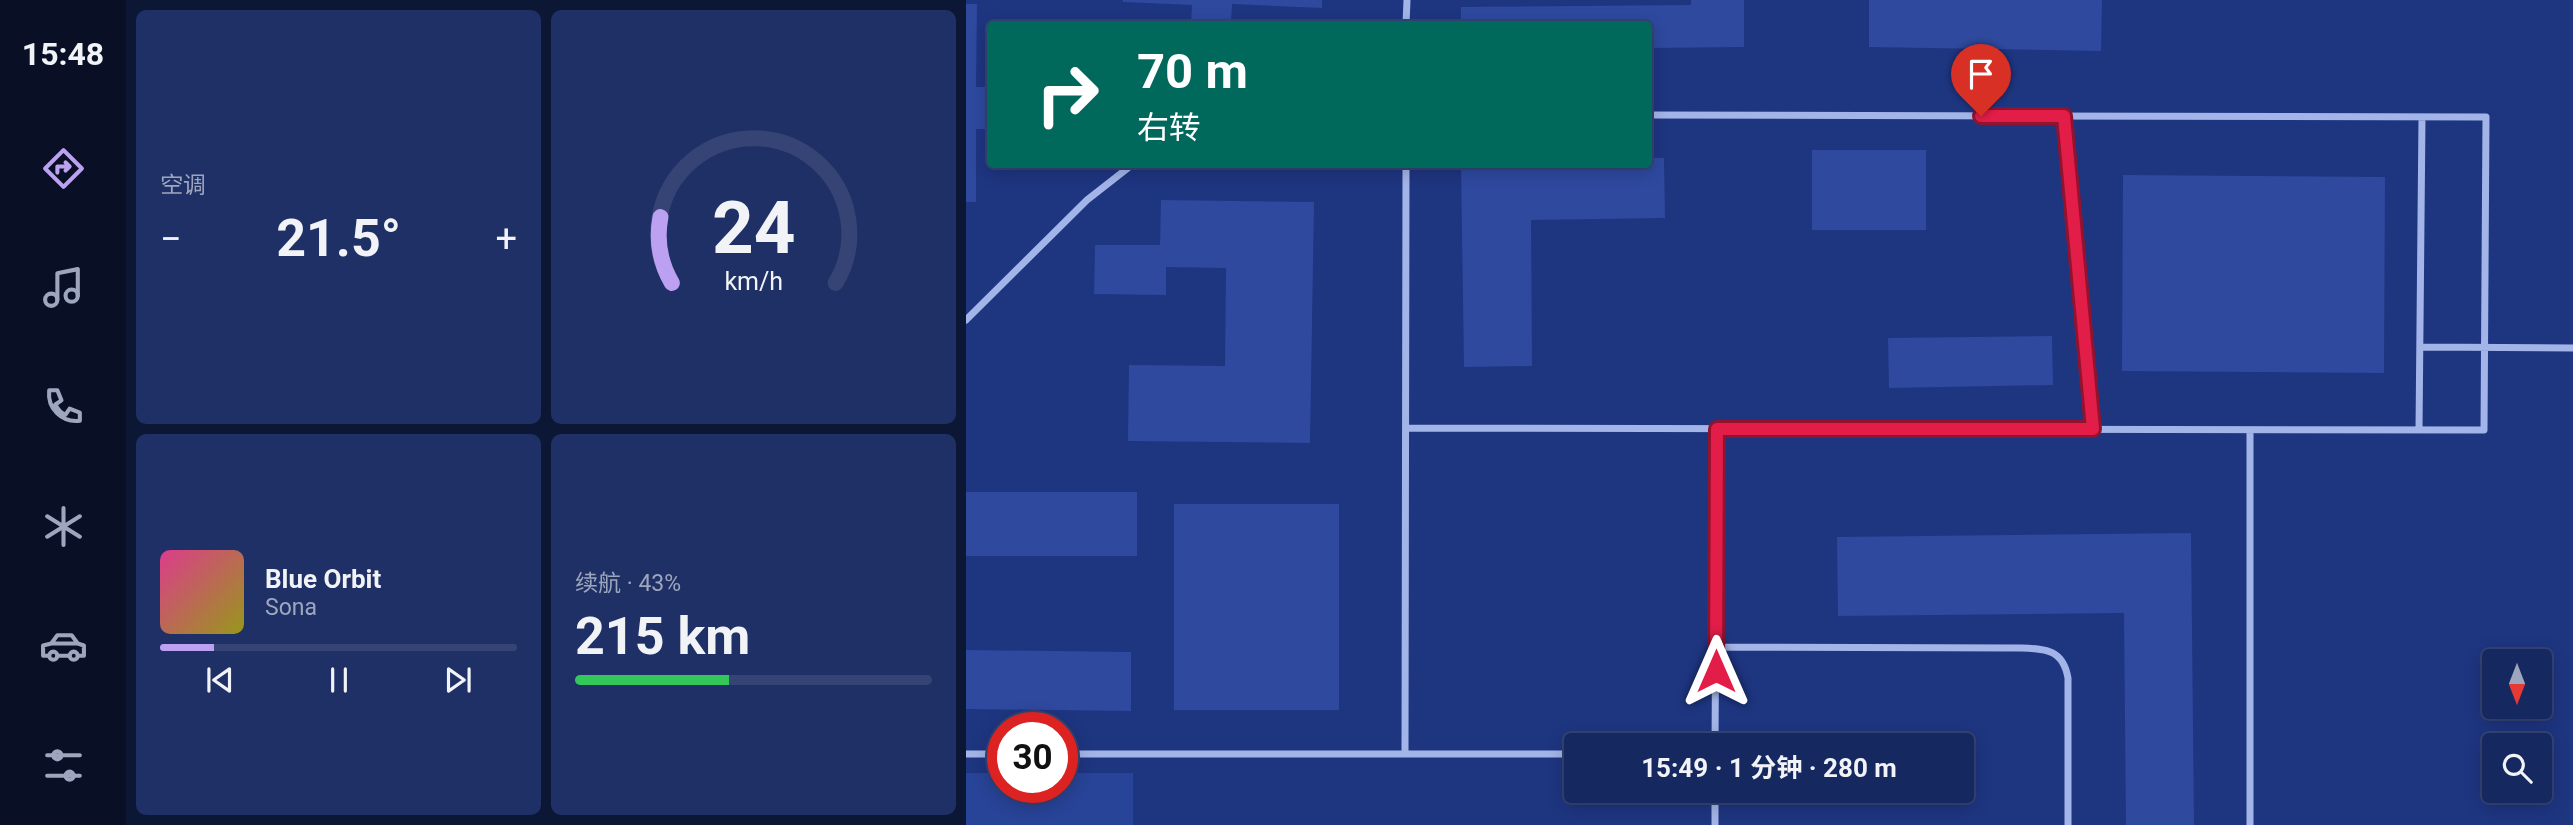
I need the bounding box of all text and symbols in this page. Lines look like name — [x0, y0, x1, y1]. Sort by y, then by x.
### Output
text: 15:48 — [22, 35, 104, 73]
text: 70 m — [1137, 43, 1248, 100]
pin — [1951, 44, 2011, 116]
icon: right — [1022, 49, 1113, 140]
icon: arrive — [1962, 55, 2000, 93]
text: 右转 — [1137, 109, 1201, 147]
icon: directions — [39, 144, 88, 193]
text: 空调 — [160, 172, 206, 199]
text: 24 — [712, 185, 795, 271]
text: 21.5° — [276, 208, 401, 269]
text: − — [160, 217, 182, 261]
text: + — [495, 217, 517, 261]
icon: music — [39, 263, 88, 312]
text: km/h — [724, 267, 783, 296]
icon: phone — [39, 382, 88, 431]
icon: climate — [39, 502, 88, 551]
text: Blue Orbit — [265, 564, 381, 594]
text: 续航 · 43% — [575, 570, 681, 597]
text: Sona — [265, 594, 317, 621]
text: 215 km — [575, 606, 750, 667]
icon: car — [39, 621, 88, 670]
position arrow — [1679, 634, 1753, 708]
north arrow — [2482, 649, 2552, 719]
map controls — [2482, 649, 2552, 803]
icon: previous — [201, 661, 239, 699]
icon: pause — [320, 661, 358, 699]
icon: next — [439, 661, 477, 699]
speed limit sign: 30 — [987, 712, 1078, 803]
button: search — [2482, 733, 2552, 803]
icon: filters — [39, 741, 88, 790]
text: 15:49 · 1 分钟 · 280 m — [1641, 753, 1897, 783]

